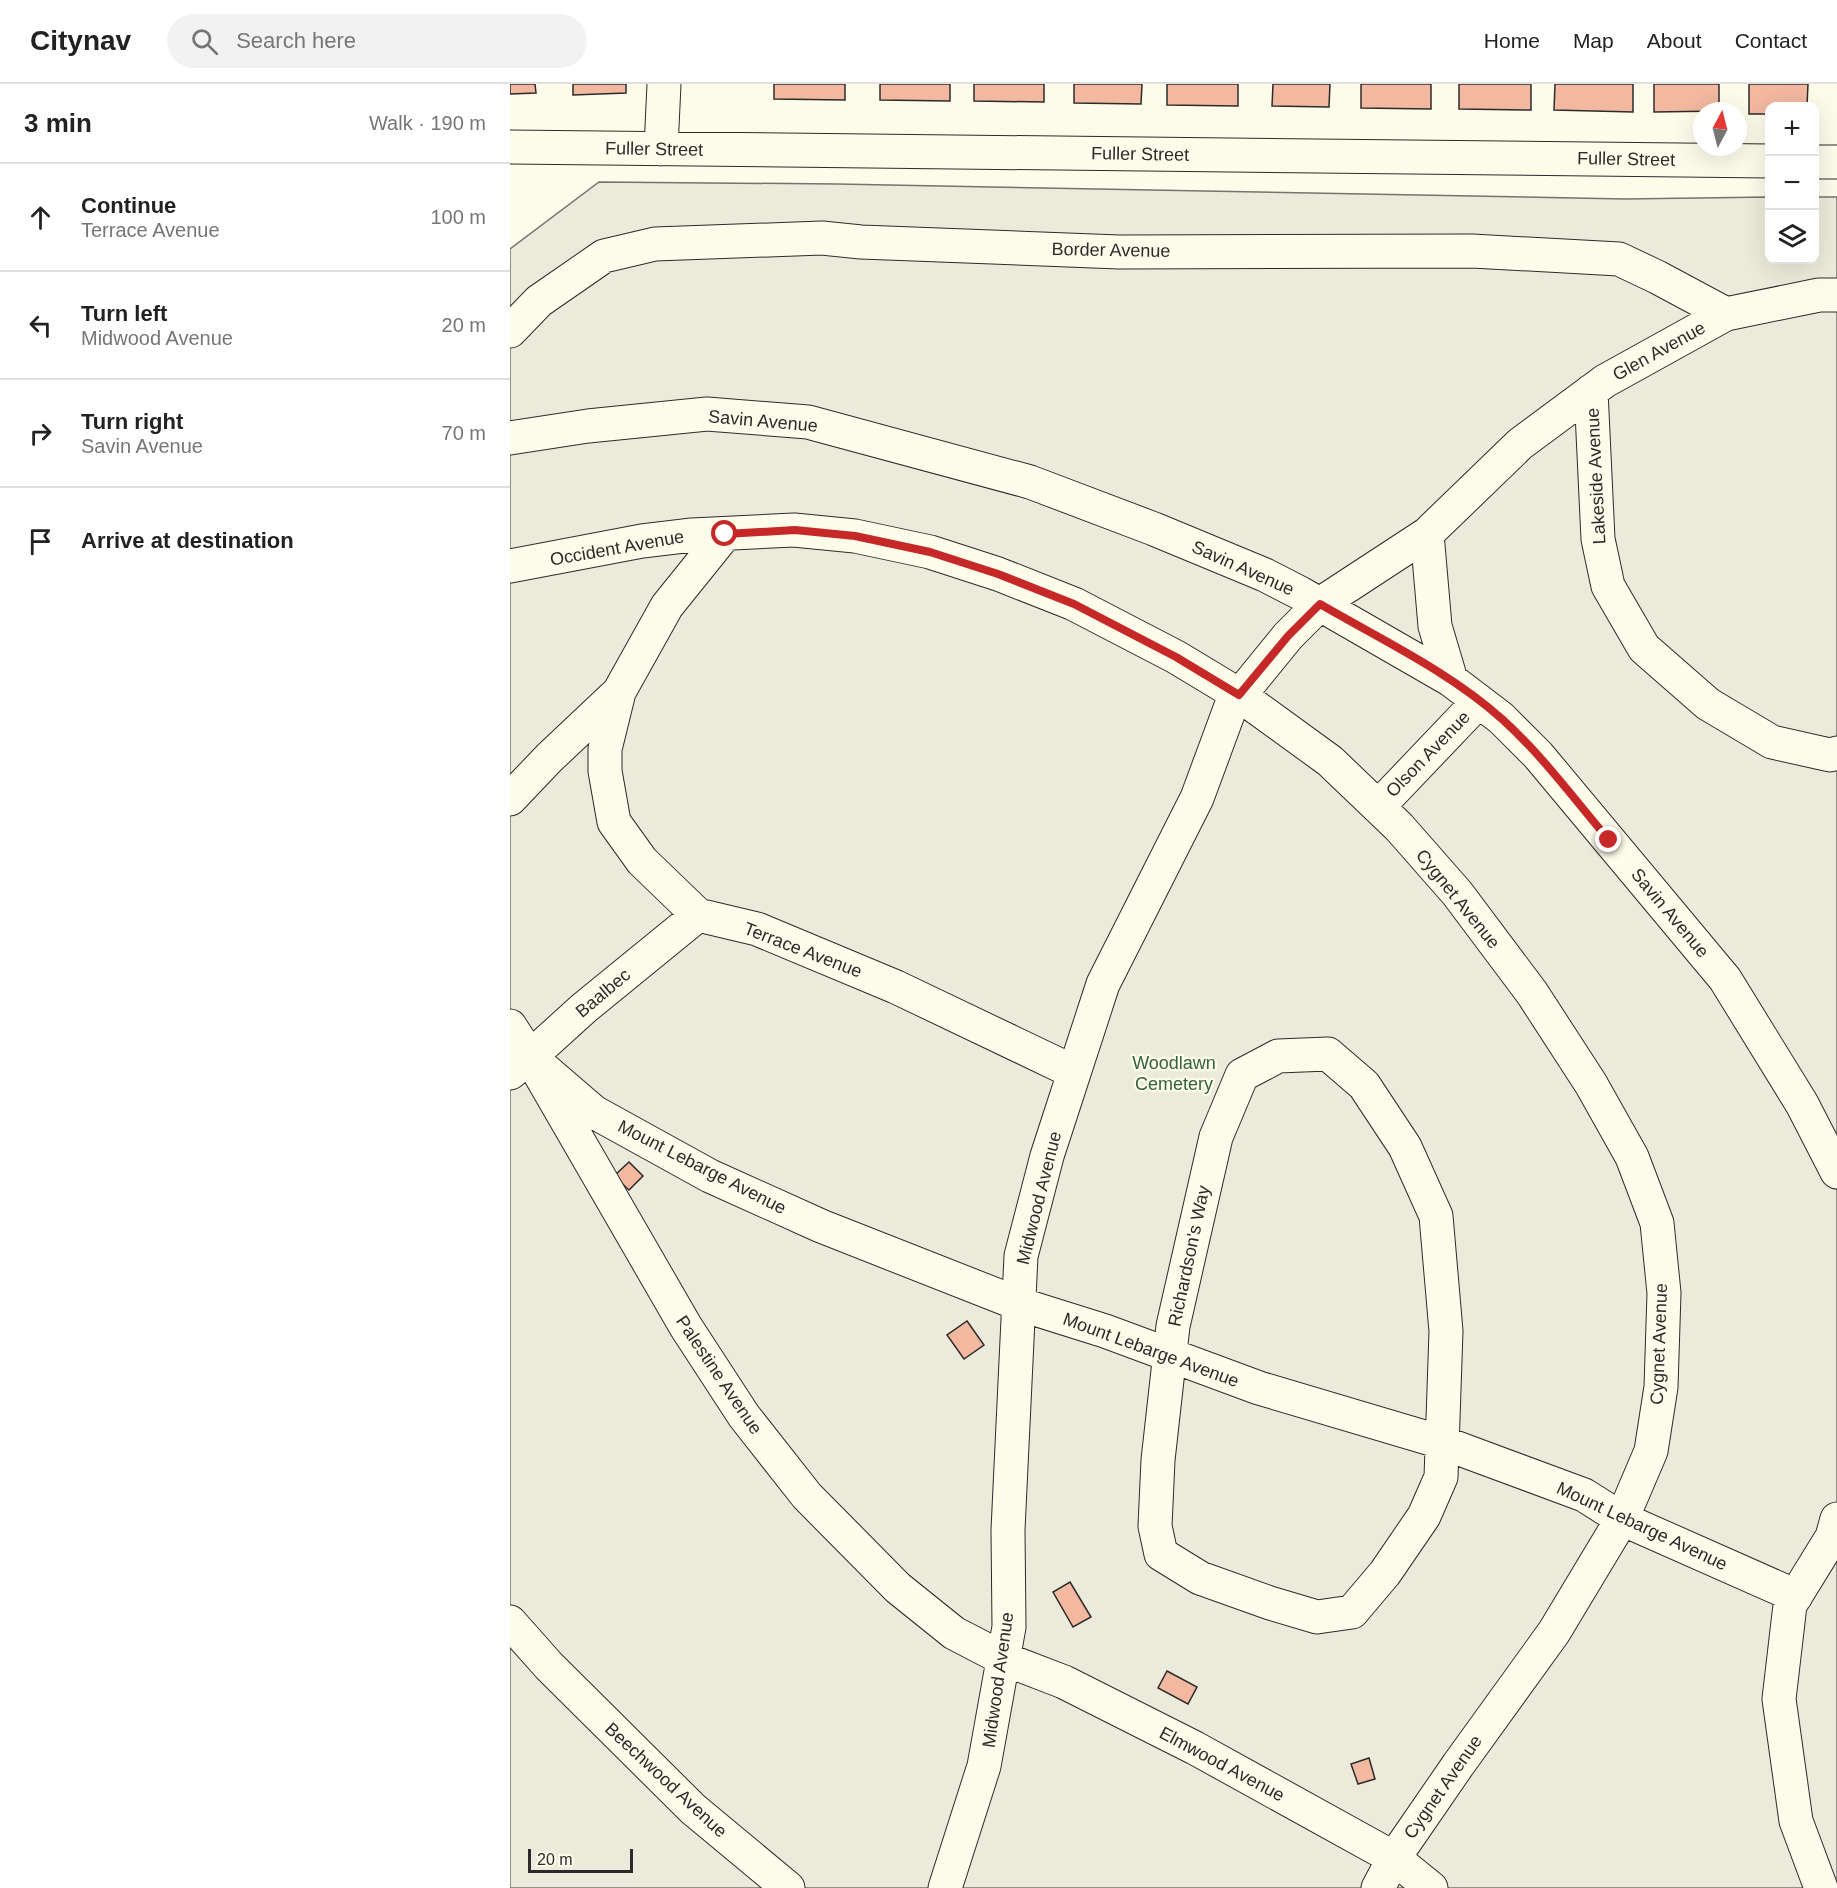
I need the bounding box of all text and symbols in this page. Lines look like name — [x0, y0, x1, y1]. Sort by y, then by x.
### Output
search box — [167, 14, 587, 68]
text: Citynav — [30, 25, 131, 56]
icon: search — [188, 25, 221, 58]
text: Search here — [236, 28, 356, 53]
text: Home — [1484, 29, 1540, 52]
text: Map — [1573, 29, 1614, 52]
text: About — [1647, 29, 1702, 52]
text: Contact — [1735, 29, 1807, 52]
north arrow — [1693, 102, 1747, 156]
map controls — [1765, 102, 1819, 264]
button: + — [1765, 102, 1819, 156]
text: 3 min — [24, 108, 92, 138]
text: Walk · 190 m — [369, 112, 486, 134]
street label: Fuller Street — [605, 138, 703, 160]
street label: Fuller Street — [1091, 143, 1189, 165]
street label: Fuller Street — [1577, 148, 1675, 170]
button: − — [1765, 156, 1819, 210]
text: Continue — [81, 193, 176, 218]
icon: ahead — [24, 201, 57, 234]
text: 100 m — [430, 206, 486, 228]
button: layers — [1765, 210, 1819, 264]
text: Terrace Avenue — [81, 219, 220, 241]
street label: Border Avenue — [1051, 239, 1171, 261]
text: Turn left — [81, 301, 167, 326]
icon: left — [24, 309, 57, 342]
text: 20 m — [442, 314, 486, 336]
street label: Glen Avenue — [1609, 317, 1709, 385]
text: Midwood Avenue — [81, 327, 233, 349]
street label: Savin Avenue — [707, 406, 819, 436]
street label: Lakeside Avenue — [1582, 407, 1610, 545]
text: Turn right — [81, 409, 183, 434]
icon: right — [24, 417, 57, 450]
text: 70 m — [442, 422, 486, 444]
text: Savin Avenue — [81, 435, 203, 457]
route start — [711, 520, 737, 546]
icon: arrive — [24, 525, 57, 558]
street label: Occident Avenue — [548, 526, 686, 570]
text: Arrive at destination — [81, 528, 294, 553]
street label: Savin Avenue — [1189, 537, 1297, 599]
street label: Olson Avenue — [1382, 707, 1474, 801]
route end — [1595, 826, 1621, 852]
street label: Cygnet Avenue — [1412, 845, 1504, 953]
street label: Savin Avenue — [1627, 865, 1713, 961]
street label: Terrace Avenue — [741, 918, 865, 982]
street label: Baalbec — [572, 964, 634, 1022]
park label: Woodlawn Cemetery — [1132, 1053, 1216, 1094]
street label: Mount Lebarge Avenue — [615, 1116, 789, 1218]
street label: Midwood Avenue — [1013, 1129, 1065, 1267]
street label: Richardson's Way — [1164, 1184, 1214, 1328]
street label: Cygnet Avenue — [1647, 1283, 1671, 1405]
street label: Mount Lebarge Avenue — [1060, 1309, 1242, 1391]
street label: Palestine Avenue — [672, 1312, 766, 1438]
street label: Mount Lebarge Avenue — [1554, 1478, 1730, 1574]
street label: Midwood Avenue — [979, 1611, 1017, 1749]
street label: Beechwood Avenue — [601, 1719, 731, 1841]
street label: Elmwood Avenue — [1156, 1723, 1288, 1805]
street label: Cygnet Avenue — [1400, 1731, 1486, 1843]
scale bar — [528, 1846, 633, 1874]
text: 20 m — [537, 1851, 573, 1868]

